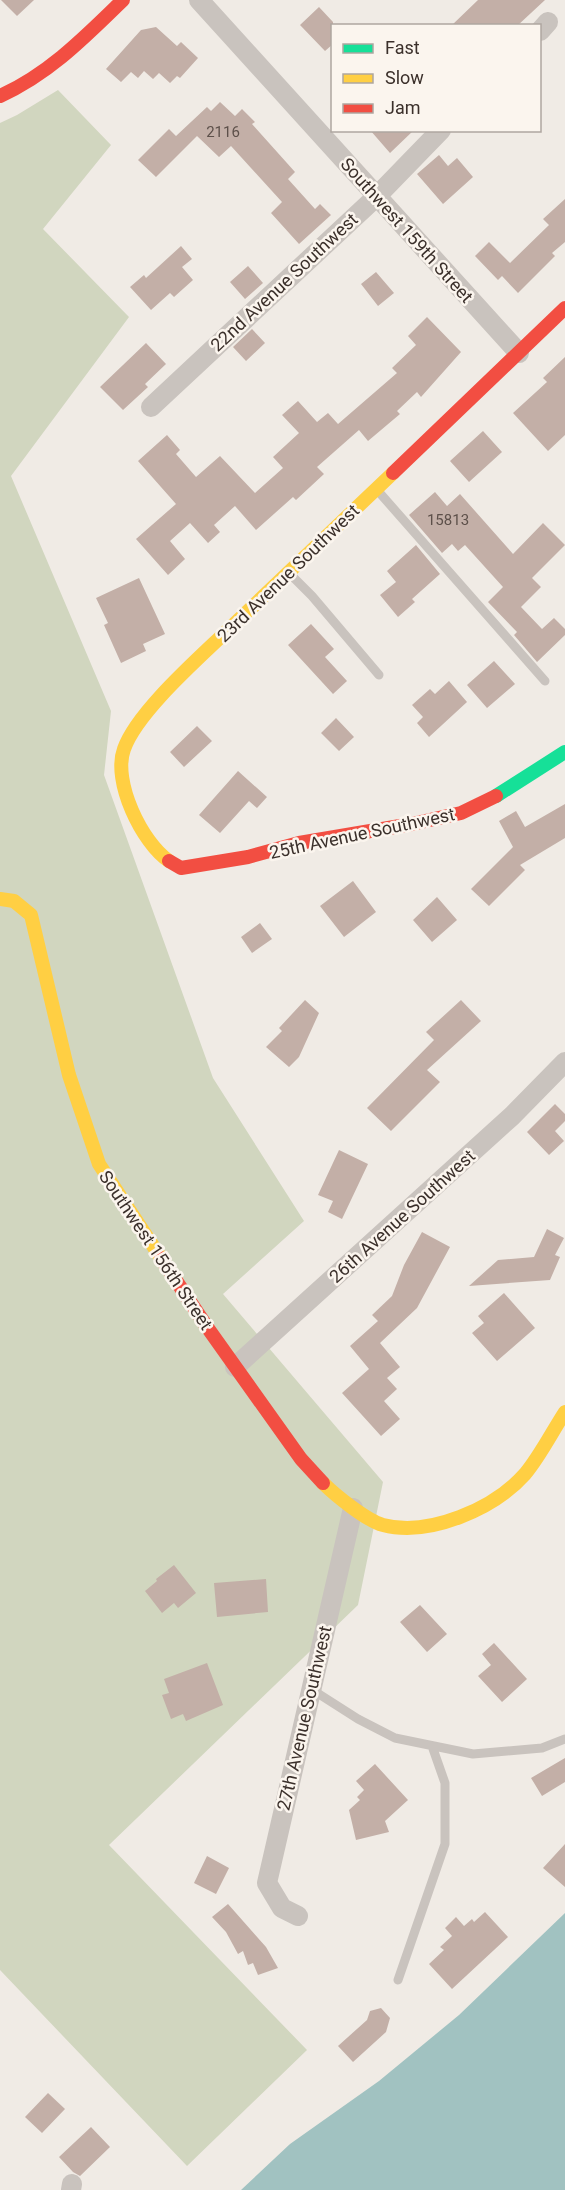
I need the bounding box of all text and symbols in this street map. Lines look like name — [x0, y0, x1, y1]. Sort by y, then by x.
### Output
legend — [331, 24, 541, 132]
text: Fast — [385, 37, 420, 58]
text: Slow — [385, 67, 424, 88]
text: Jam — [385, 97, 421, 118]
house number: 2116 — [206, 123, 240, 141]
street label: Southwest 159th Street — [336, 153, 478, 307]
street label: 22nd Avenue Southwest — [206, 208, 362, 356]
street label: 23rd Avenue Southwest — [213, 500, 363, 646]
house number: 15813 — [427, 511, 469, 529]
street label: 25th Avenue Southwest — [267, 803, 457, 863]
street label: 26th Avenue Southwest — [325, 1145, 479, 1287]
street label: Southwest 156th Street — [95, 1166, 217, 1334]
street label: 27th Avenue Southwest — [273, 1624, 335, 1812]

